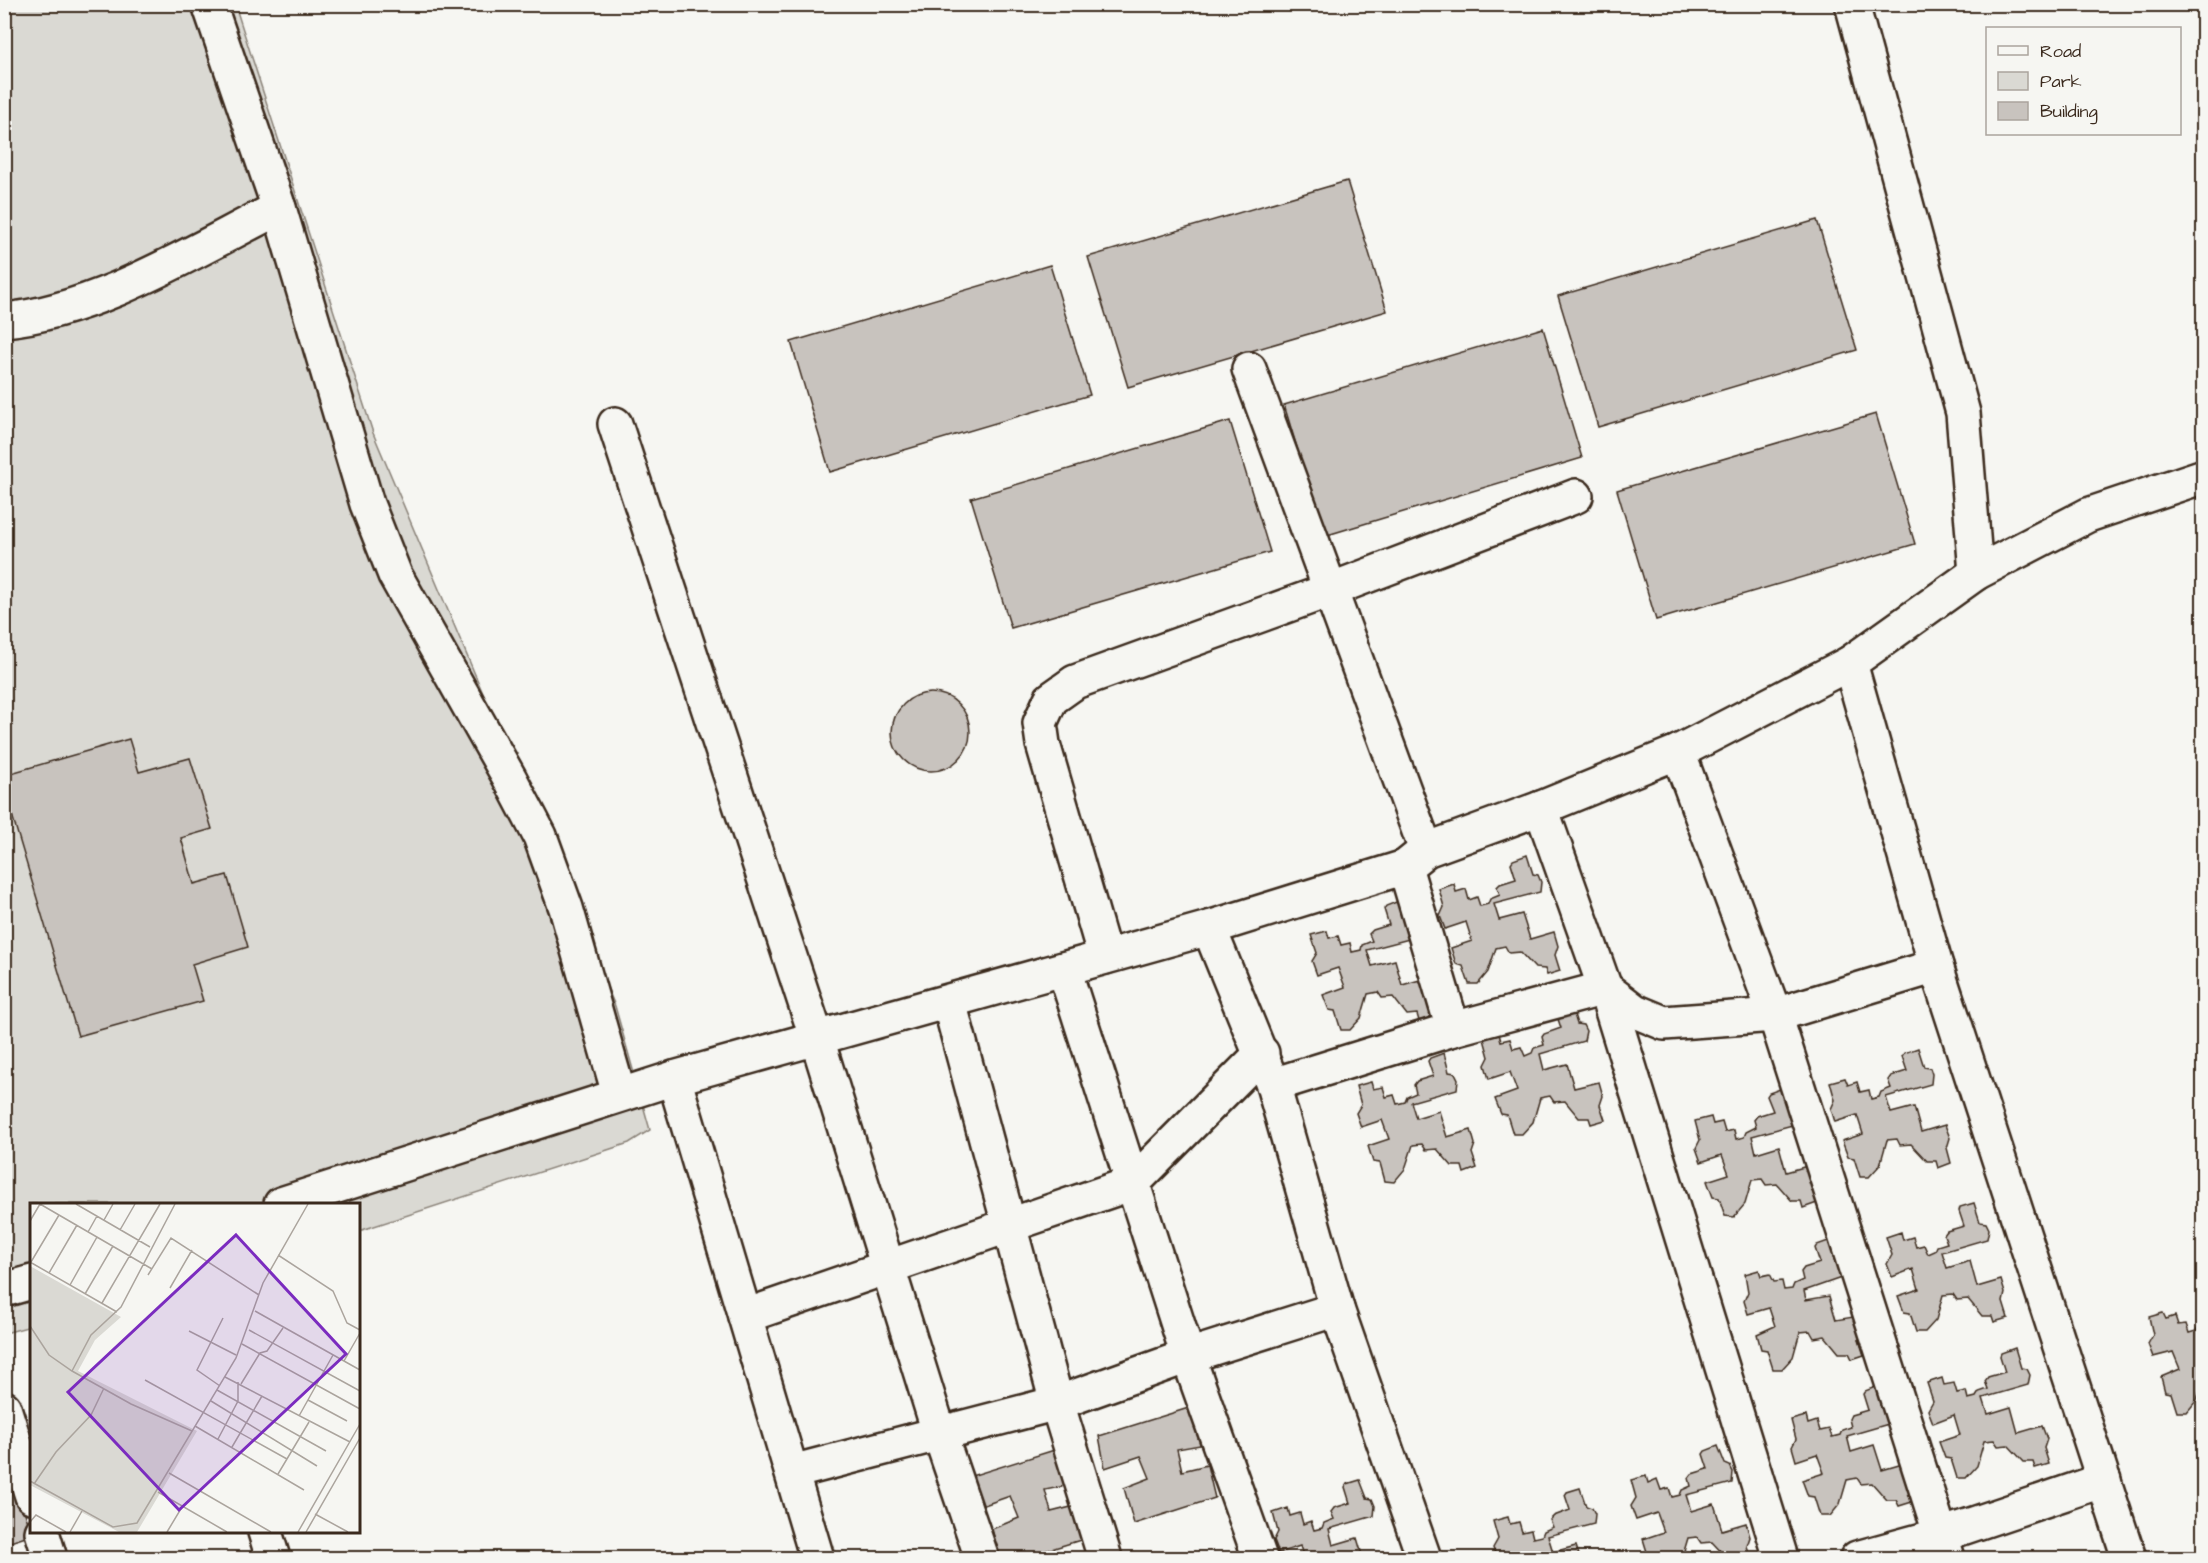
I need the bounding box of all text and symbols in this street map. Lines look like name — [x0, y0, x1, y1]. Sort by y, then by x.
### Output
legend — [1986, 27, 2181, 135]
text: Road — [2040, 39, 2081, 64]
text: Park — [2040, 69, 2082, 94]
text: Building — [2040, 99, 2098, 125]
inset map — [30, 1203, 360, 1533]

